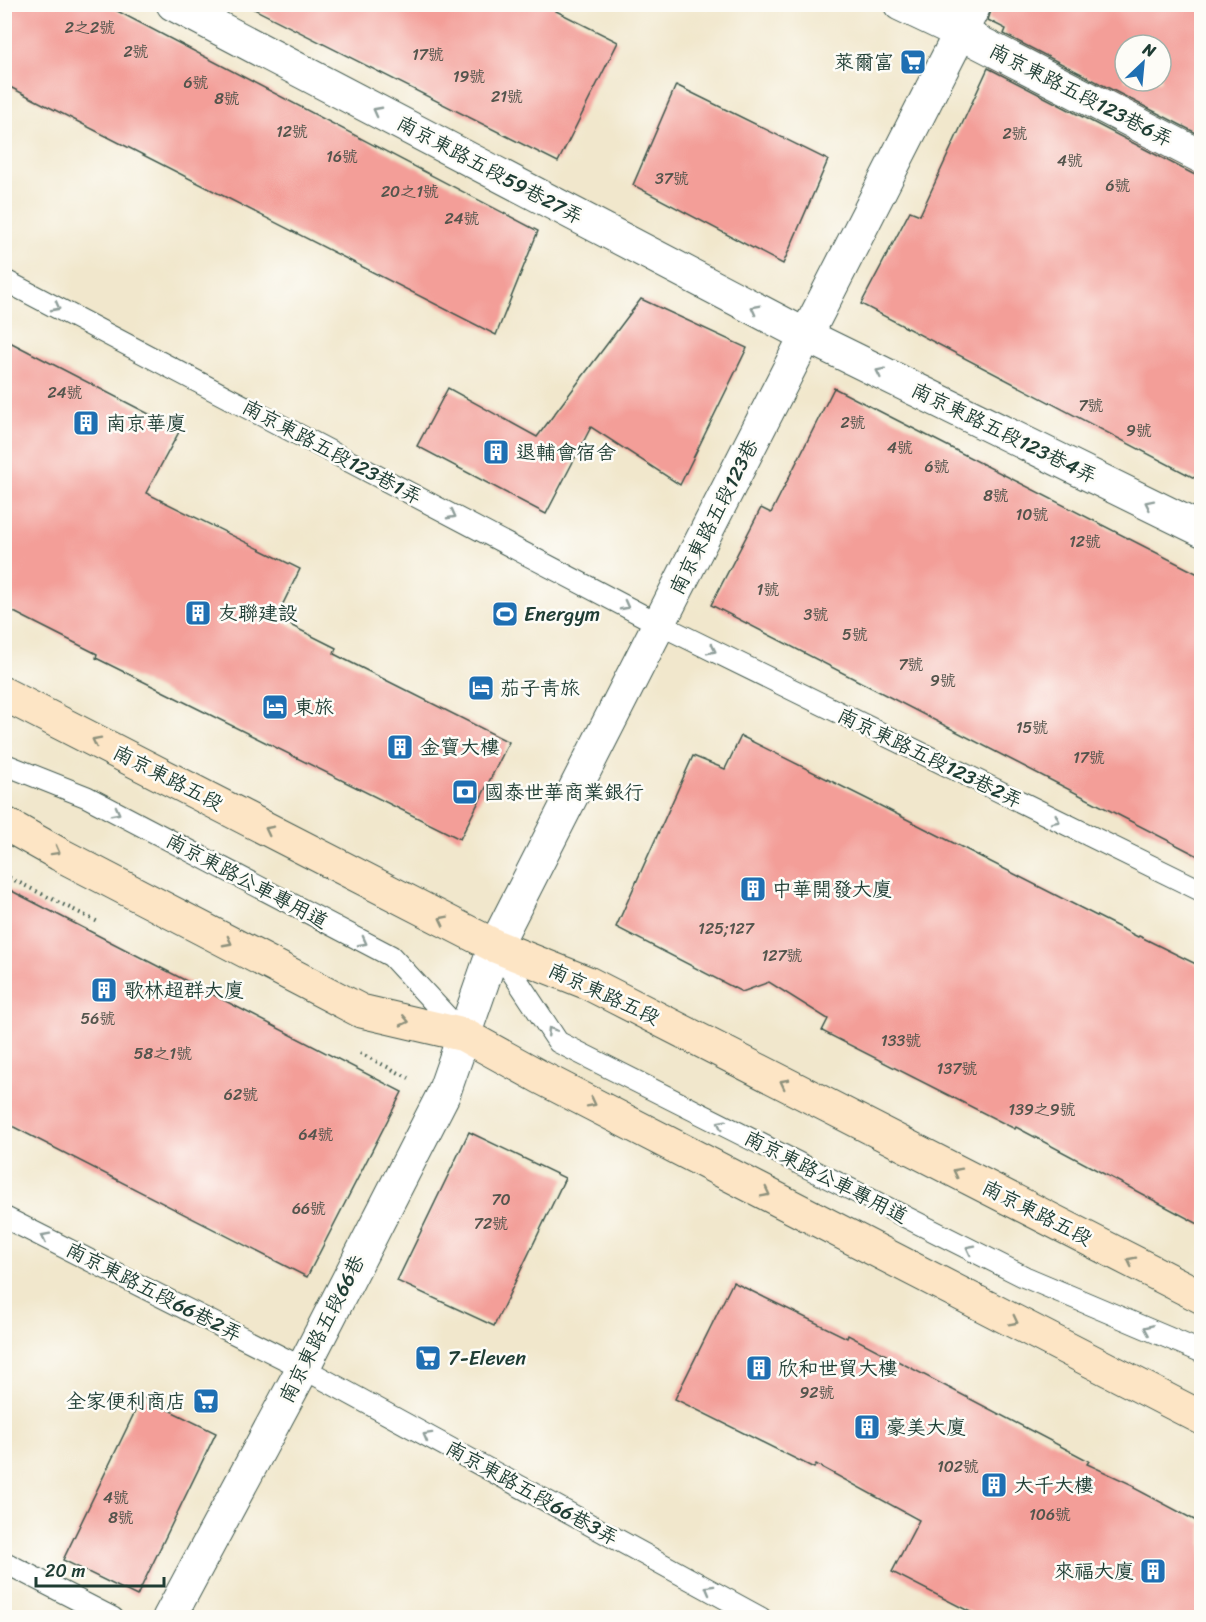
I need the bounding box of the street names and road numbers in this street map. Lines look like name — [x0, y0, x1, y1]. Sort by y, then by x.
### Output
street label: 南京東路五段123巷6弄 — [983, 33, 1179, 157]
street label: 南京東路五段59巷27弄 — [390, 106, 590, 234]
street label: 南京東路五段123巷4弄 — [905, 373, 1103, 493]
street label: 南京東路五段123巷1弄 — [236, 390, 428, 514]
street label: 南京東路五段123巷 — [660, 432, 769, 601]
street label: 南京東路五段123巷2弄 — [831, 698, 1029, 818]
street label: 南京東路五段 — [107, 735, 229, 821]
street label: 南京東路公車專用道 — [159, 823, 335, 939]
street label: 南京東路五段 — [542, 953, 666, 1035]
street label: 南京東路公車專用道 — [738, 1121, 914, 1233]
street label: 南京東路五段 — [976, 1170, 1098, 1256]
street label: 南京東路五段66巷2弄 — [60, 1232, 248, 1352]
street label: 南京東路五段66巷 — [269, 1248, 375, 1409]
street label: 南京東路五段66巷3弄 — [439, 1431, 625, 1555]

